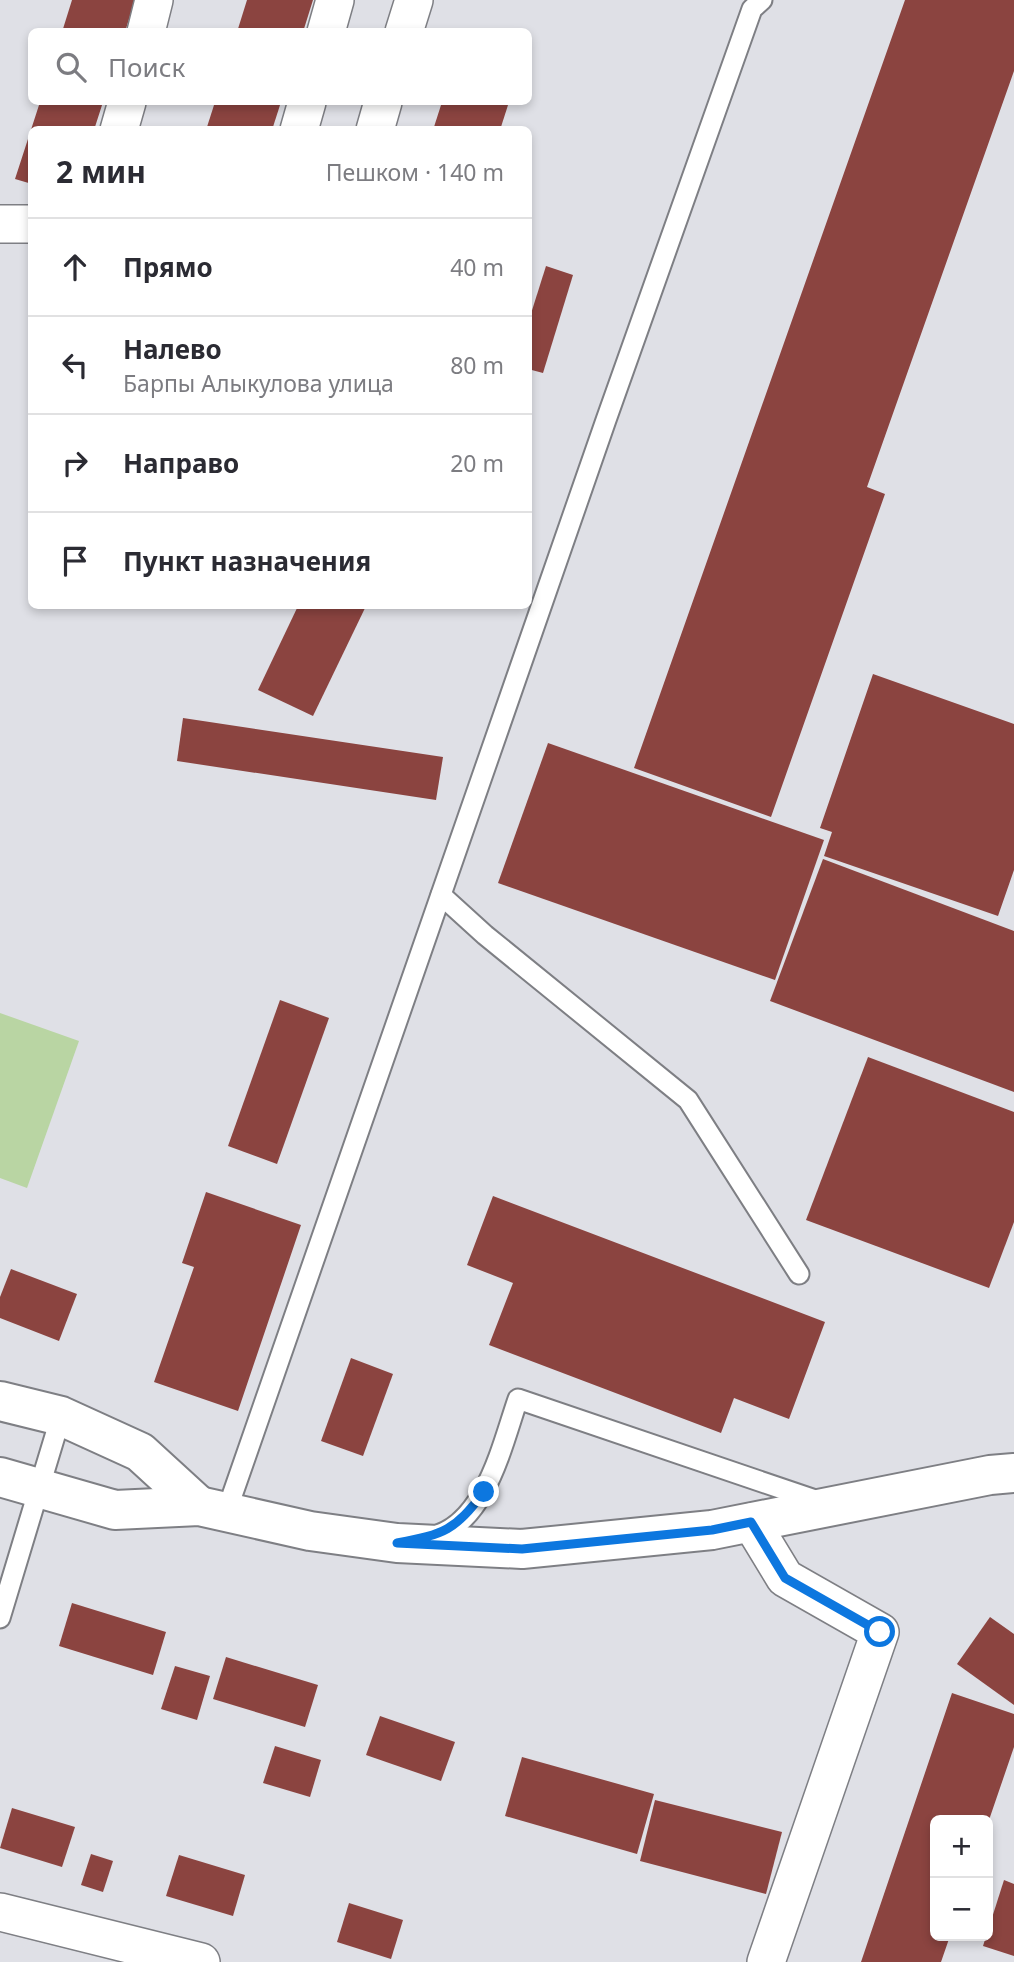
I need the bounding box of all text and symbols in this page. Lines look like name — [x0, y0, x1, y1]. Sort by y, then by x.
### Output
search box — [28, 28, 532, 105]
icon: search — [52, 48, 90, 86]
text: Поиск — [108, 49, 185, 85]
text: 2 мин — [56, 151, 146, 192]
text: Пешком · 140 m — [326, 156, 504, 188]
icon: ahead — [56, 248, 94, 286]
text: Прямо — [123, 249, 213, 285]
text: 40 m — [450, 251, 504, 283]
text: Налево — [123, 331, 222, 367]
icon: left — [56, 346, 94, 384]
text: 80 m — [450, 349, 504, 381]
text: Барпы Алыкулова улица — [123, 367, 394, 399]
icon: right — [56, 444, 94, 482]
text: Направо — [123, 445, 239, 481]
text: 20 m — [450, 447, 504, 479]
icon: arrive — [56, 542, 94, 580]
text: Пункт назначения — [123, 543, 371, 579]
route end — [468, 1476, 499, 1507]
route start — [864, 1616, 895, 1647]
map controls — [930, 1815, 993, 1941]
button: + — [930, 1815, 993, 1878]
button: − — [930, 1878, 993, 1941]

